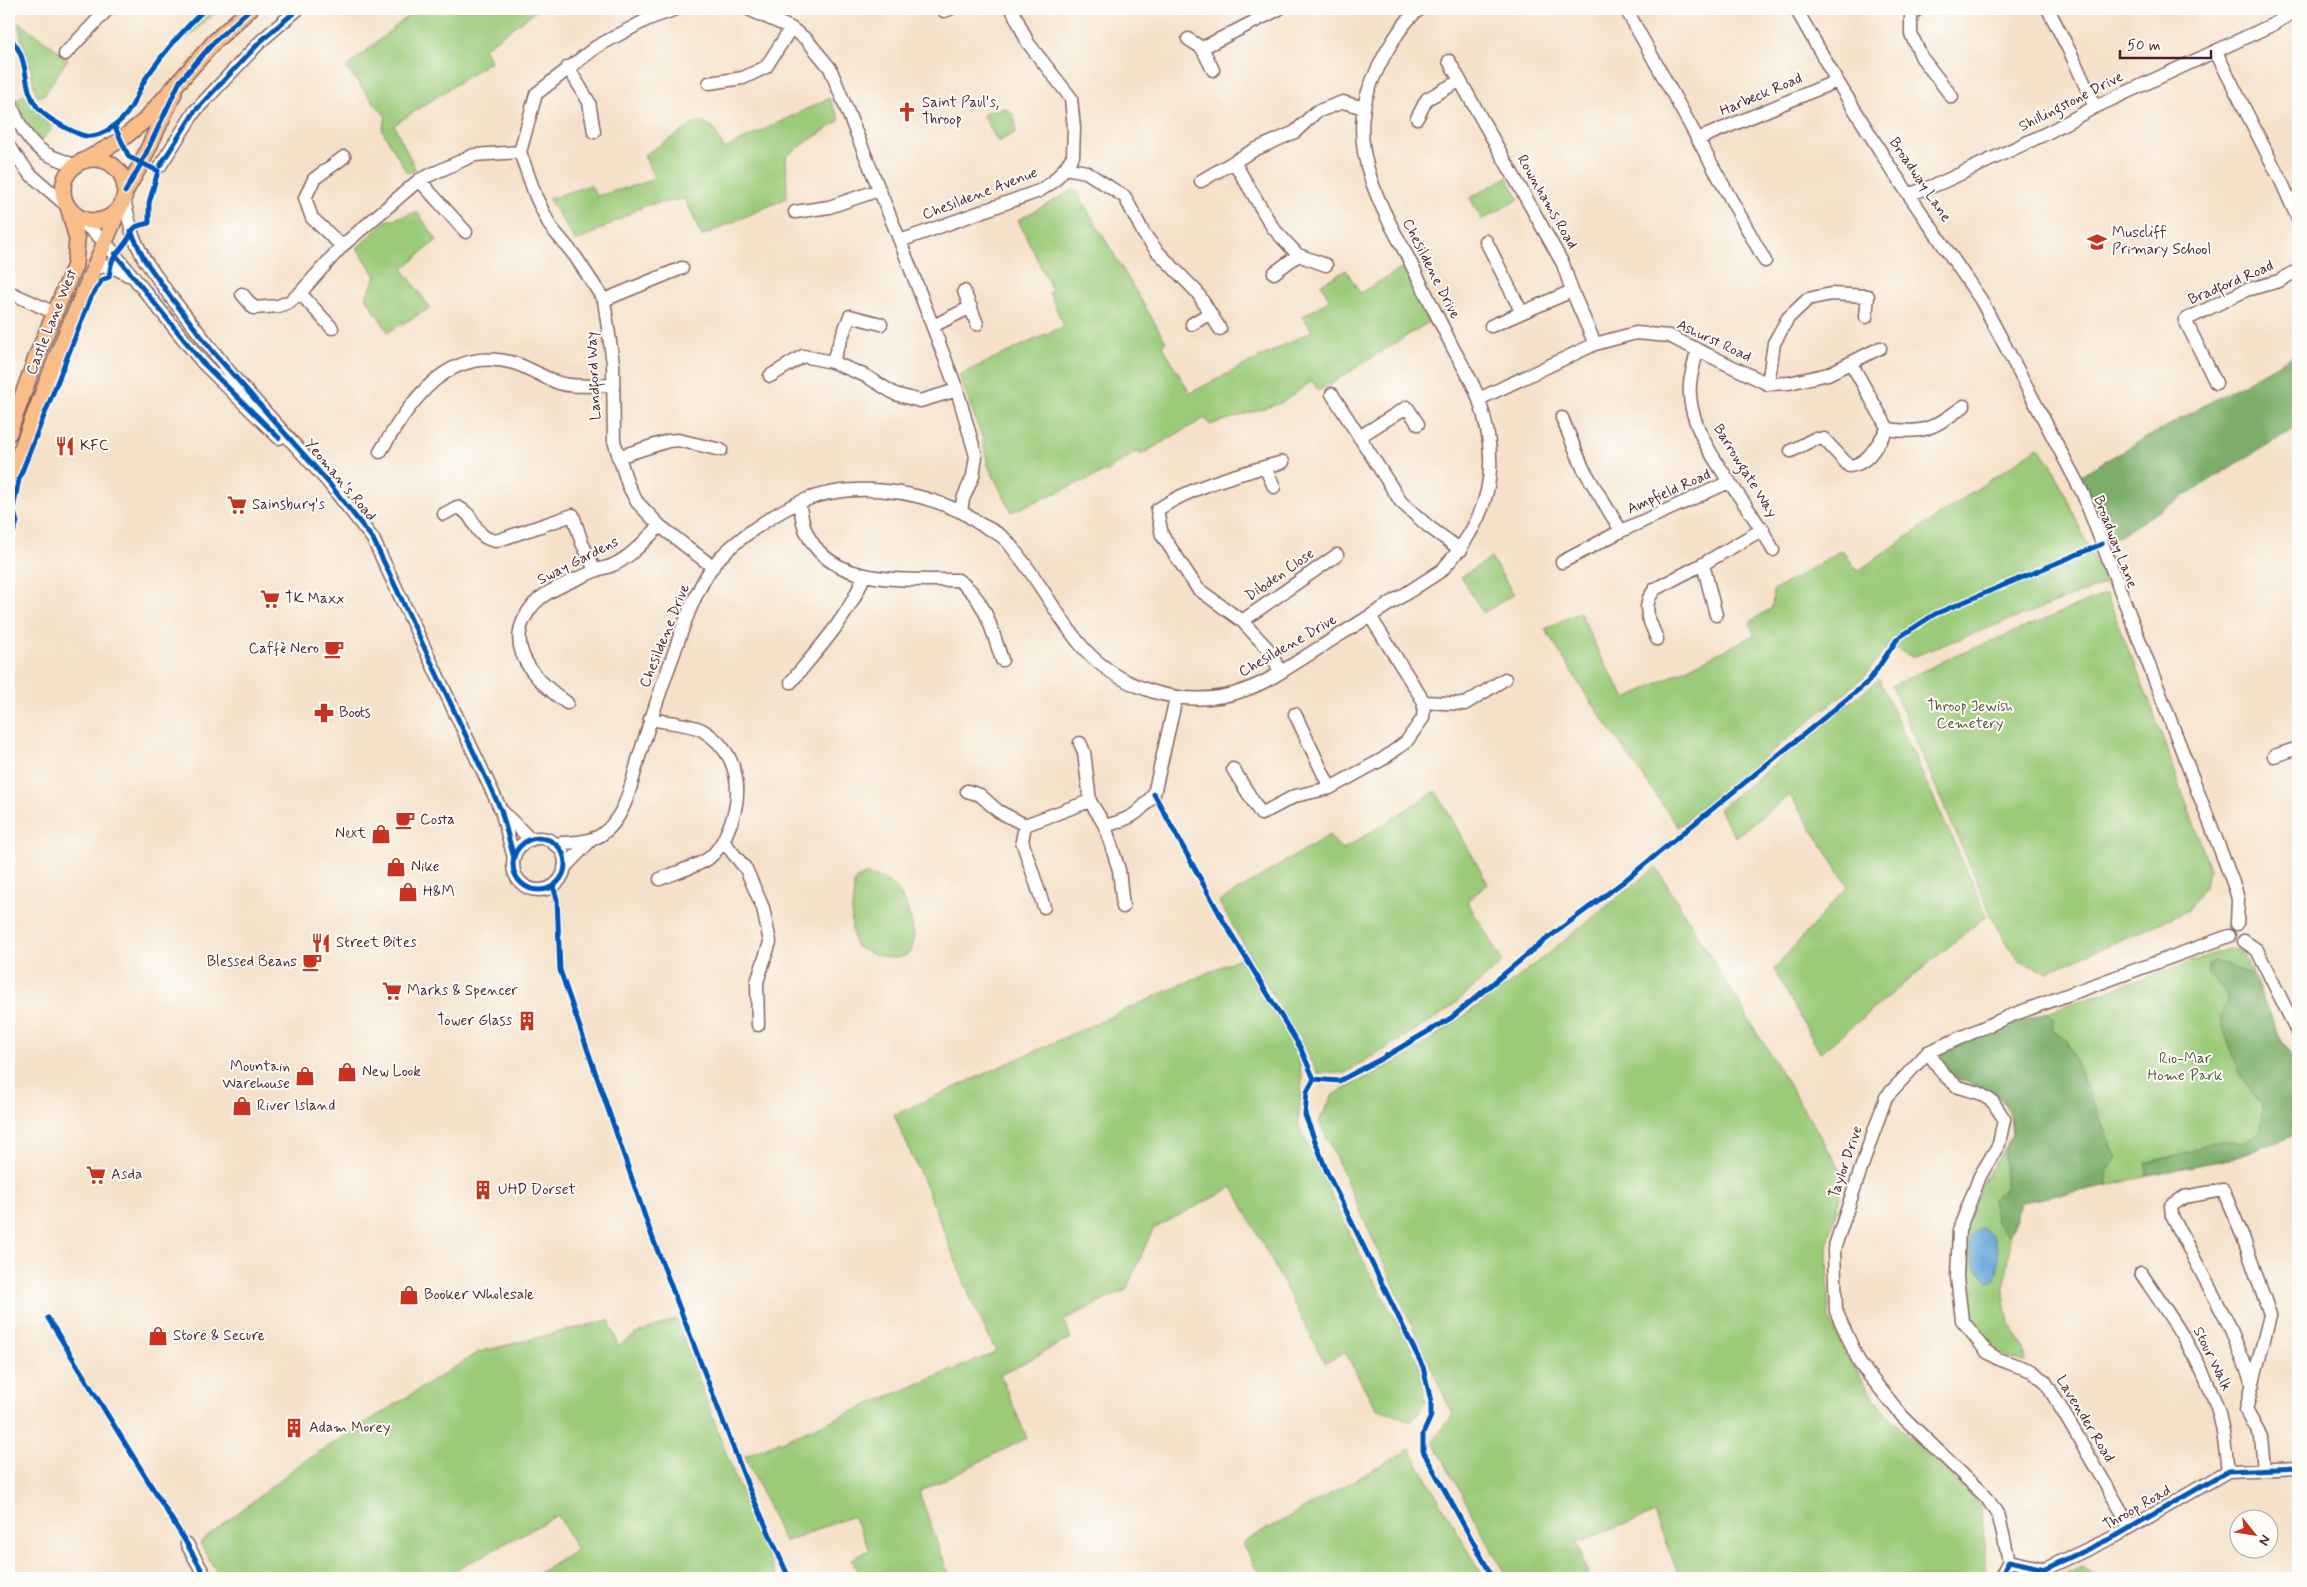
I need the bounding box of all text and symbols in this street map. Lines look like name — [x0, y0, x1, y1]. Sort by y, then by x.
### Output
scale bar — [2120, 28, 2211, 60]
text: 50 m — [2127, 36, 2161, 56]
street label: Shillingstone Drive — [2015, 67, 2127, 138]
street label: Harbeck Road — [1717, 69, 1805, 121]
place label: Saint Paul's, Throop — [922, 93, 999, 130]
church icon: Saint Paul's, Throop — [896, 101, 918, 123]
street label: Broadway Lane — [1884, 134, 1956, 226]
street label: Rownhams Road — [1512, 151, 1582, 253]
street label: Chesildene Avenue — [919, 163, 1041, 225]
street label: Chesildene Drive — [1397, 215, 1465, 323]
place label: Muscliff Primary School — [2112, 223, 2211, 260]
school or university icon: Muscliff Primary School — [2086, 231, 2108, 253]
street label: Bradford Road — [2185, 256, 2278, 312]
street label: Castle Lane West — [22, 265, 83, 378]
street label: Ashurst Road — [1673, 315, 1755, 367]
street label: Landford Way — [582, 331, 608, 421]
street label: Barrowgate Way — [1707, 420, 1782, 522]
street label: Yeoman's Road — [300, 434, 380, 526]
restaurant icon: KFC — [54, 435, 76, 457]
place label: KFC — [80, 436, 109, 456]
street label: Ampfield Road — [1624, 465, 1714, 519]
street label: Broadway Lane — [2088, 493, 2142, 591]
supermarket icon: Sainsbury's — [226, 494, 248, 516]
place label: Sainsbury's — [252, 495, 325, 515]
street label: Sway Gardens — [534, 532, 622, 590]
street label: Dibden Close — [1242, 544, 1319, 606]
street label: Chesildene Drive — [635, 581, 695, 691]
supermarket icon: TK Maxx — [259, 588, 281, 610]
place label: TK Maxx — [285, 589, 344, 609]
street label: Chesildene Drive — [1235, 610, 1341, 682]
cafe icon: Caffè Nero — [323, 638, 345, 660]
place label: Caffè Nero — [249, 639, 319, 659]
park label: Throop Jewish Cemetery — [1927, 697, 2013, 734]
pharmacy icon: Boots — [313, 702, 335, 724]
place label: Boots — [339, 703, 371, 723]
cafe icon: Costa — [394, 809, 416, 831]
place label: Costa — [420, 810, 455, 830]
shop icon: Next — [370, 823, 392, 845]
place label: Next — [335, 824, 366, 844]
shop icon: Nike — [385, 856, 407, 878]
place label: Nike — [411, 857, 440, 877]
shop icon: H&M — [397, 881, 419, 903]
place label: H&M — [423, 882, 455, 902]
restaurant icon: Street Bites — [310, 932, 332, 954]
place label: Street Bites — [336, 933, 417, 953]
cafe icon: Blessed Beans — [301, 951, 323, 973]
place label: Blessed Beans — [207, 952, 297, 972]
supermarket icon: Marks & Spencer — [381, 980, 403, 1002]
place label: Marks & Spencer — [407, 981, 518, 1001]
building icon: Tower Glass — [516, 1010, 538, 1032]
place label: Tower Glass — [437, 1011, 512, 1031]
park label: Rio-Mar Home Park — [2148, 1049, 2223, 1086]
place label: Mountain Warehouse — [222, 1057, 290, 1094]
shop icon: New Look — [336, 1061, 358, 1083]
place label: New Look — [362, 1062, 421, 1082]
shop icon: Mountain Warehouse — [294, 1065, 316, 1087]
shop icon: River Island — [231, 1095, 253, 1117]
place label: River Island — [257, 1096, 336, 1116]
street label: Taylor Drive — [1824, 1123, 1868, 1201]
supermarket icon: Asda — [85, 1164, 107, 1186]
place label: Asda — [111, 1165, 142, 1185]
building icon: UHD Dorset — [472, 1179, 494, 1201]
place label: UHD Dorset — [498, 1180, 576, 1200]
shop icon: Booker Wholesale — [398, 1284, 420, 1306]
place label: Booker Wholesale — [424, 1285, 534, 1305]
street label: Stour Walk — [2188, 1324, 2236, 1394]
shop icon: Store & Secure — [147, 1325, 169, 1347]
place label: Store & Secure — [173, 1326, 265, 1346]
street label: Lavender Road — [2051, 1372, 2119, 1466]
building icon: Adam Morey — [283, 1417, 305, 1439]
place label: Adam Morey — [309, 1418, 391, 1438]
street label: Throop Road — [2099, 1481, 2175, 1535]
north arrow — [2230, 1510, 2280, 1560]
text: N — [2254, 1531, 2275, 1549]

